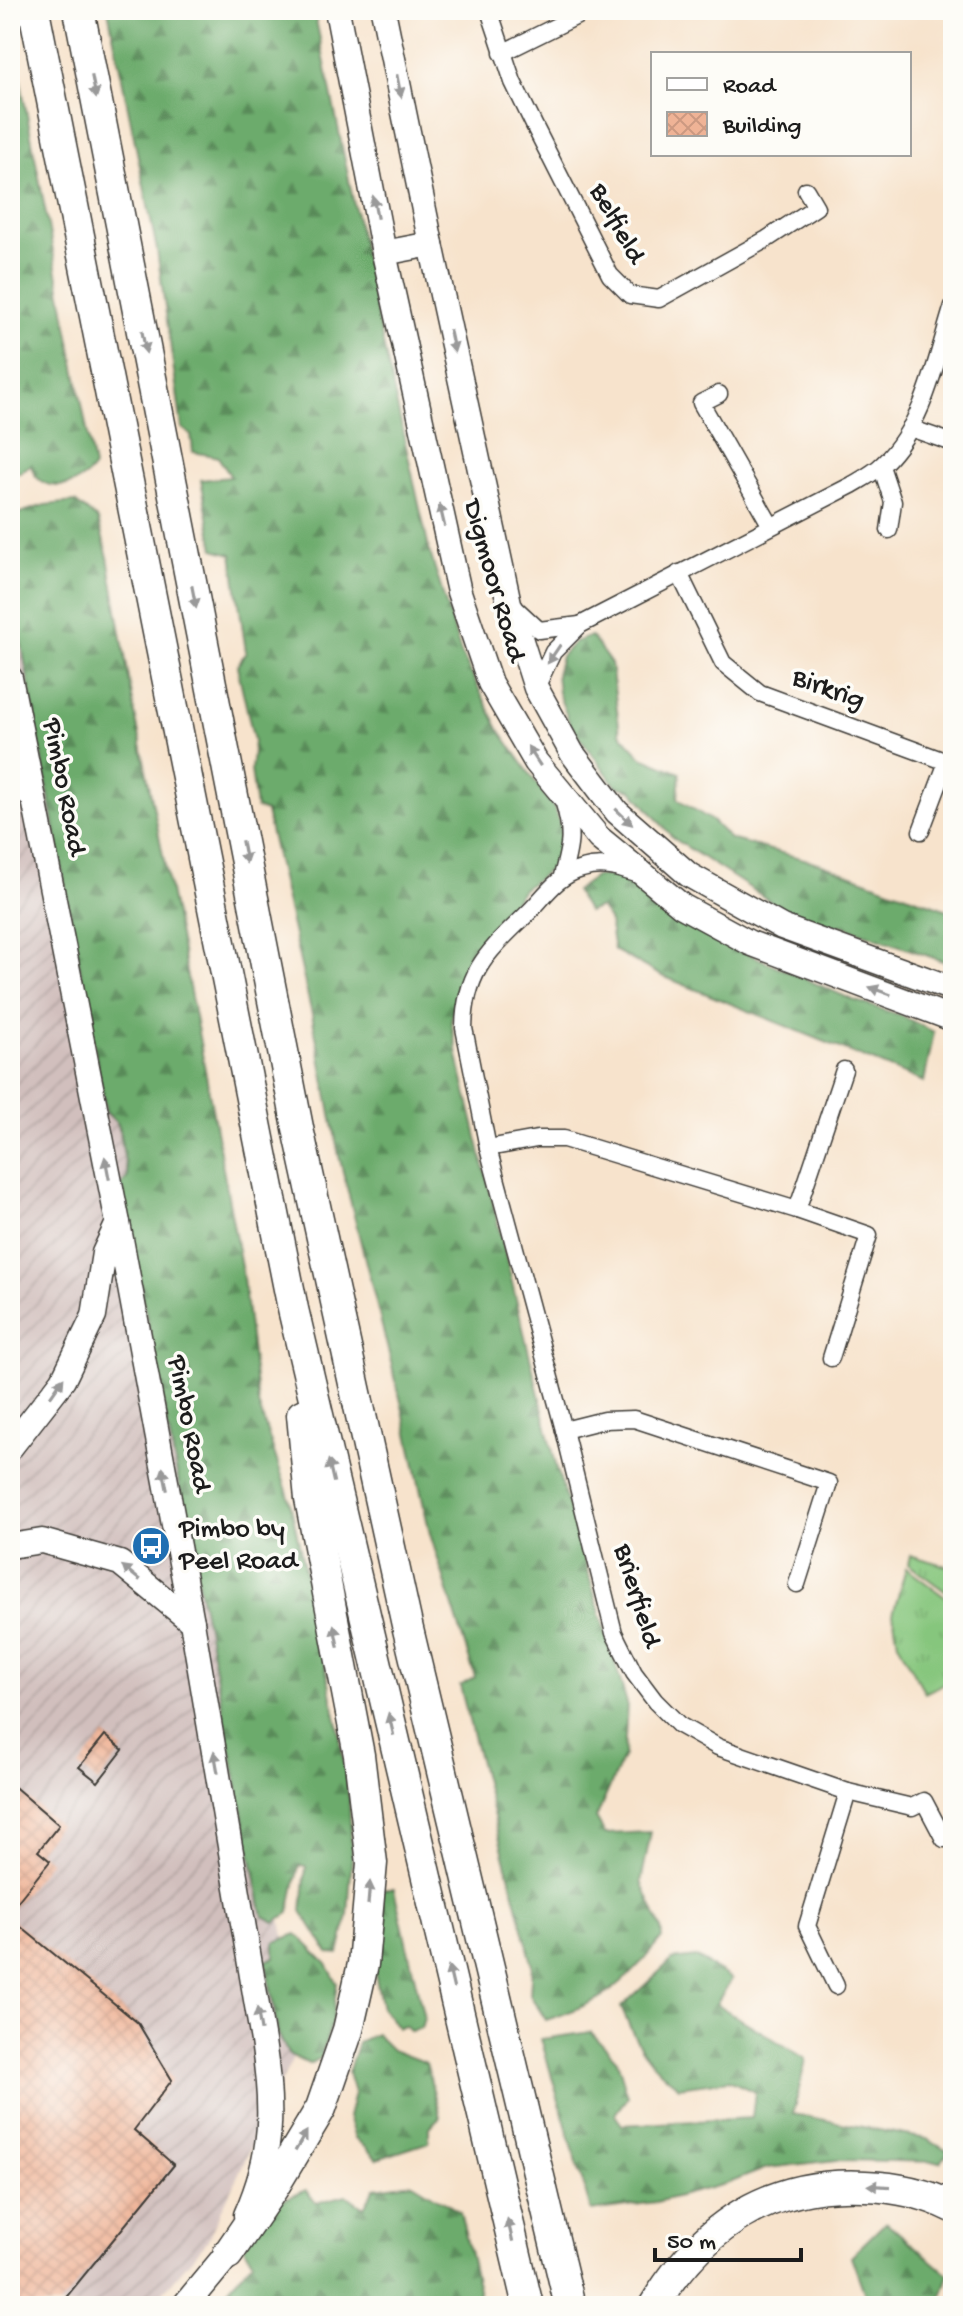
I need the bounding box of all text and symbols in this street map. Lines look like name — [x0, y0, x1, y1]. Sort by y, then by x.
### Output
legend — [651, 52, 911, 156]
text: Road — [723, 73, 777, 102]
one-way arrow — [89, 74, 101, 99]
one-way arrow — [393, 74, 406, 99]
text: Building — [722, 113, 801, 142]
street label: Belfield — [580, 177, 653, 272]
one-way arrow — [368, 194, 381, 219]
one-way arrow — [139, 329, 151, 354]
one-way arrow — [446, 329, 459, 354]
street label: Digmoor Road — [454, 494, 533, 668]
one-way arrow — [435, 503, 448, 528]
one-way arrow — [189, 585, 201, 610]
one-way arrow — [547, 643, 563, 665]
street label: Birkrig — [786, 661, 869, 718]
street label: Pimbo Road — [33, 715, 93, 861]
one-way arrow — [526, 746, 541, 767]
one-way arrow — [614, 808, 633, 826]
one-way arrow — [238, 840, 251, 865]
one-way arrow — [868, 985, 892, 997]
one-way arrow — [100, 1156, 113, 1181]
street label: Pimbo Road — [158, 1352, 218, 1498]
one-way arrow — [50, 1376, 65, 1397]
one-way arrow — [325, 1458, 337, 1483]
one-way arrow — [159, 1466, 171, 1491]
place label: Pimbo by Peel Road — [178, 1514, 300, 1579]
bus stop icon: Pimbo by Peel Road — [130, 1525, 172, 1567]
street label: Brierfield — [604, 1539, 668, 1654]
one-way arrow — [121, 1565, 141, 1582]
one-way arrow — [330, 1624, 342, 1649]
one-way arrow — [384, 1711, 397, 1736]
one-way arrow — [209, 1750, 221, 1775]
one-way arrow — [363, 1880, 376, 1905]
one-way arrow — [444, 1964, 456, 1989]
one-way arrow — [253, 2006, 265, 2031]
one-way arrow — [294, 2130, 308, 2152]
one-way arrow — [866, 2180, 891, 2193]
scale bar — [655, 2212, 801, 2262]
one-way arrow — [503, 2217, 516, 2242]
text: 50 m — [667, 2229, 716, 2258]

